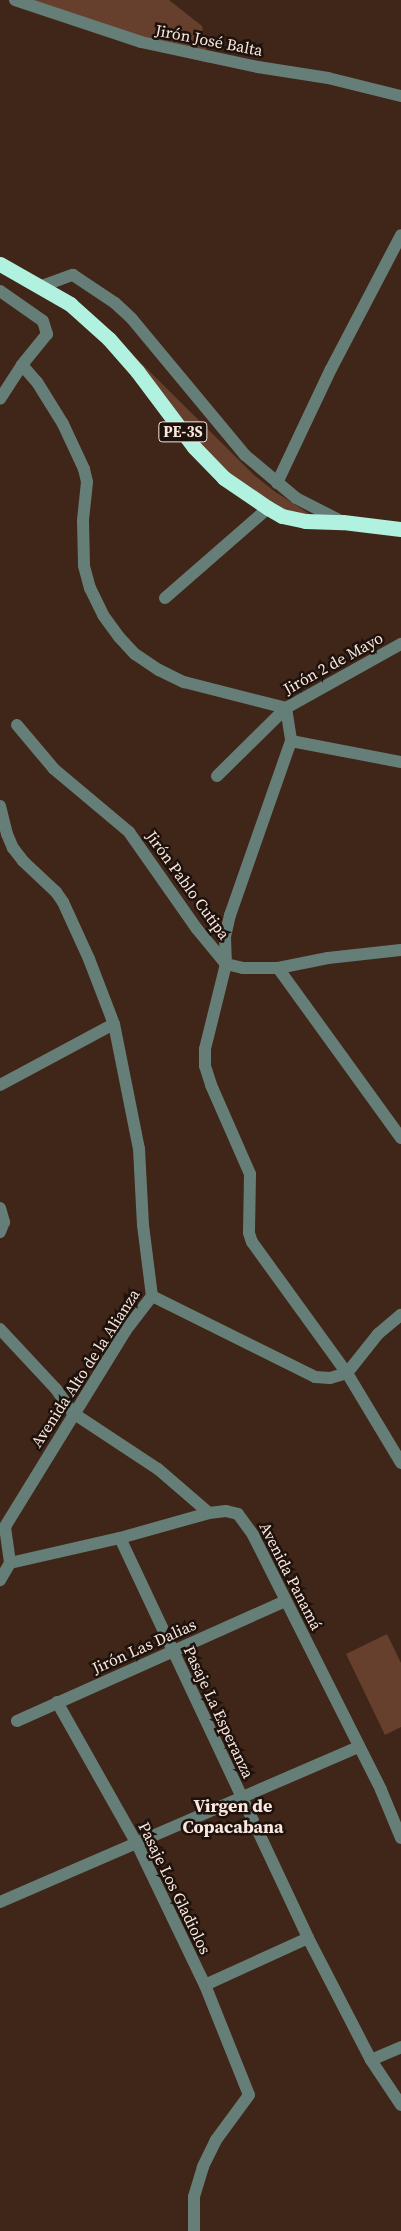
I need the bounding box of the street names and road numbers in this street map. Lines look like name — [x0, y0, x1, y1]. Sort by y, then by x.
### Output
street label: Jirón José Balta — [154, 20, 264, 60]
road number: PE-3S — [158, 420, 208, 444]
street label: Jirón 2 de Mayo — [280, 628, 386, 698]
street label: Jirón Pablo Cutipa — [142, 827, 234, 943]
street label: Avenida Alto de la Alianza — [27, 1285, 143, 1451]
street label: Avenida Panamá — [256, 1519, 326, 1633]
street label: Jirón Las Dalias — [89, 1614, 199, 1678]
street label: Pasaje La Esperanza — [180, 1643, 258, 1781]
street label: Pasaje Los Gladiolos — [135, 1819, 215, 1957]

